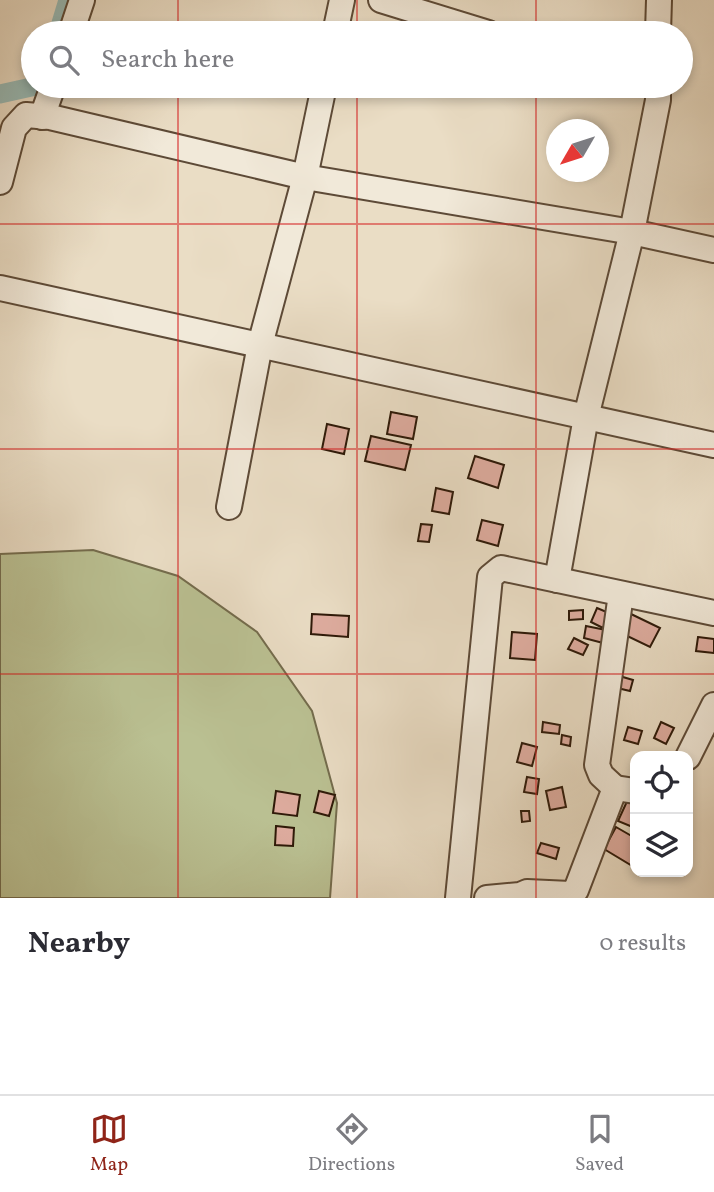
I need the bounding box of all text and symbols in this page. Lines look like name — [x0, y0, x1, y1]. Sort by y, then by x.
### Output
search box — [21, 21, 693, 98]
icon: search — [45, 41, 83, 79]
text: Search here — [101, 42, 234, 78]
north arrow — [546, 119, 609, 182]
map controls — [630, 751, 693, 877]
button: locate — [630, 751, 693, 814]
button: layers — [630, 814, 693, 877]
text: Nearby — [28, 923, 130, 965]
text: 0 results — [599, 928, 686, 960]
tab: Map — [90, 1110, 128, 1178]
tab: Directions — [308, 1110, 395, 1178]
tab: Saved — [575, 1110, 624, 1178]

